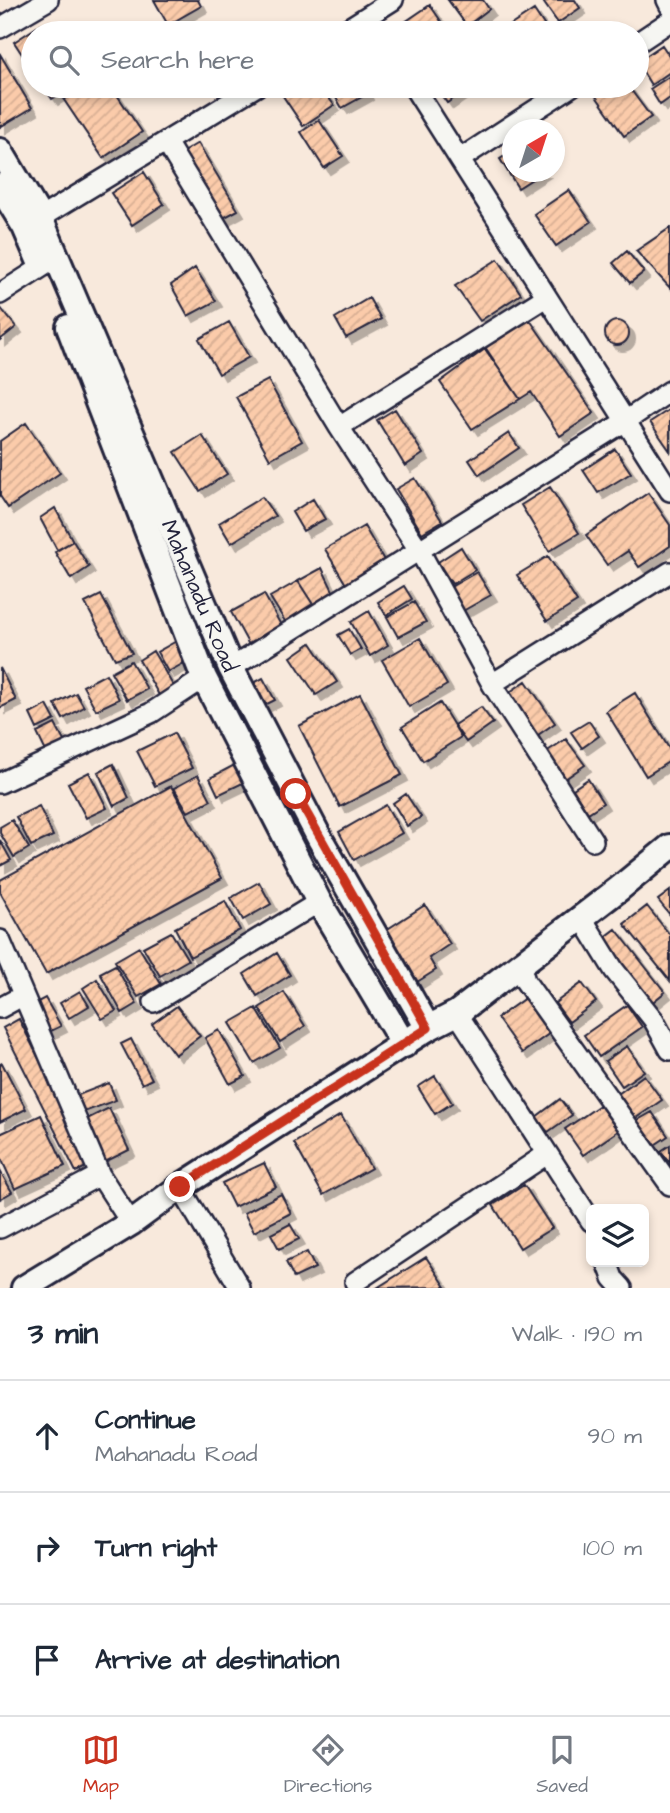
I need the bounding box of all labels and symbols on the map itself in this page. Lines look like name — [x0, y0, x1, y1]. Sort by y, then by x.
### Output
north arrow — [502, 119, 565, 182]
street label: Mahanadu Road — [153, 515, 246, 677]
route start — [280, 778, 311, 809]
route end — [164, 1171, 195, 1202]

